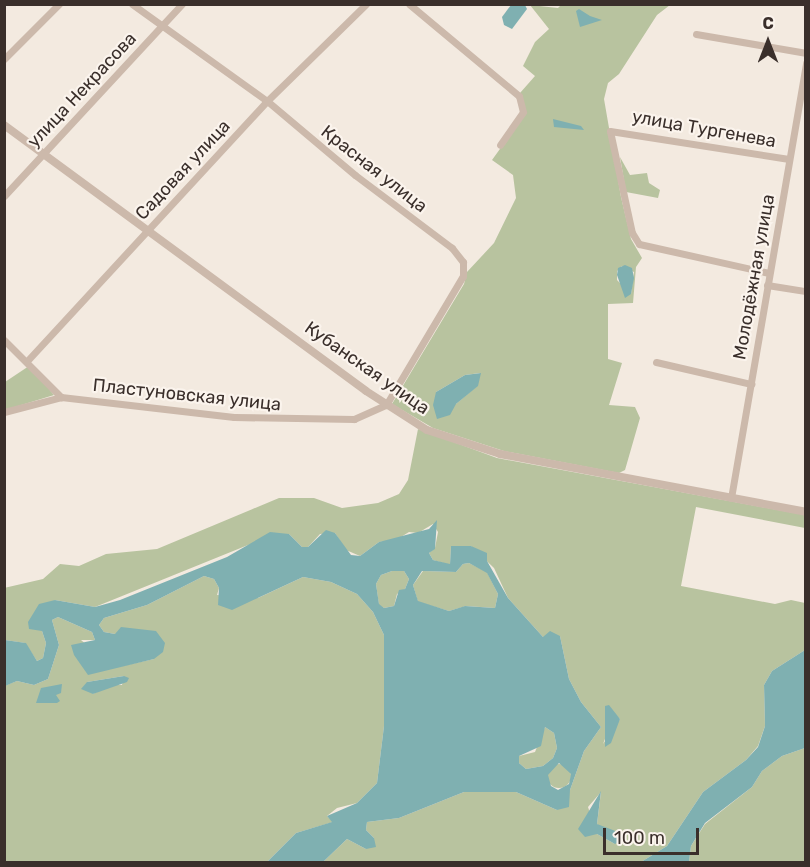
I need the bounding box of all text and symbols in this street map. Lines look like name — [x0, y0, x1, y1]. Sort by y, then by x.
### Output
north arrow — [738, 12, 798, 72]
text: С — [762, 14, 774, 33]
street label: улица Некрасова — [23, 28, 141, 152]
street label: улица Тургенева — [630, 106, 778, 152]
street label: Садовая улица — [131, 115, 235, 225]
street label: Красная улица — [317, 121, 431, 217]
street label: Молодёжная улица — [729, 193, 779, 361]
street label: Кубанская улица — [300, 317, 434, 419]
street label: Пластуновская улица — [92, 374, 282, 416]
scale bar — [606, 816, 702, 854]
text: 100 m — [614, 827, 665, 849]

